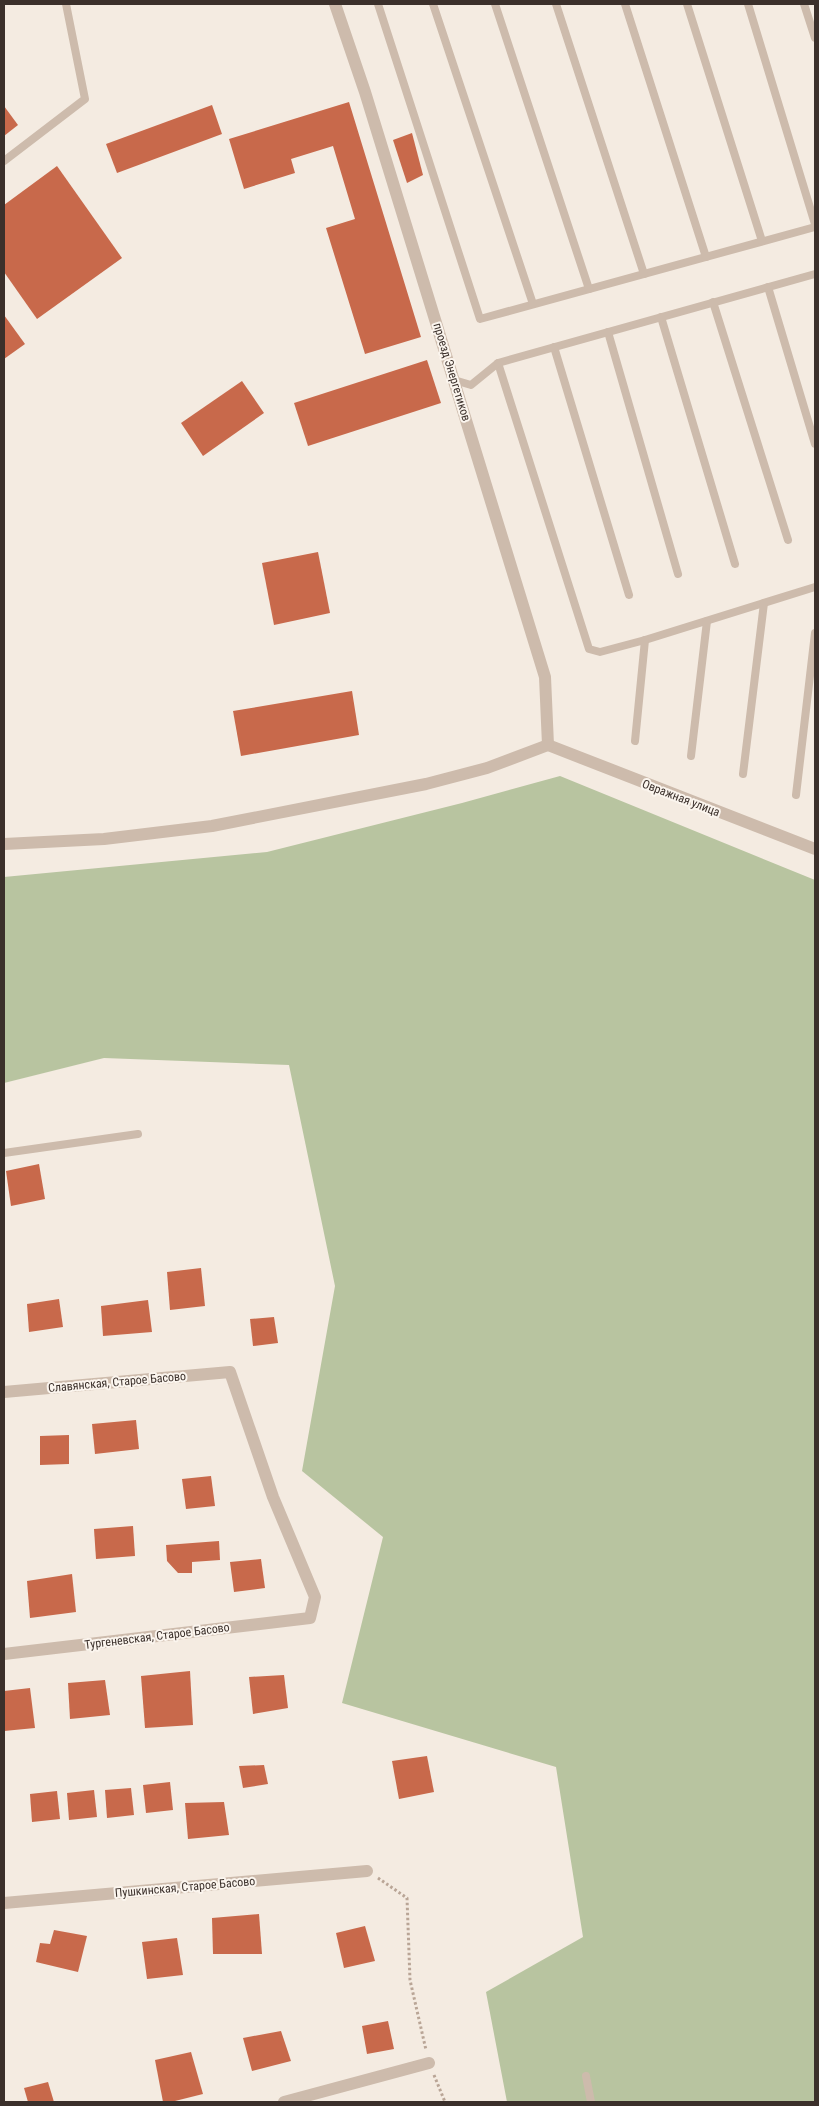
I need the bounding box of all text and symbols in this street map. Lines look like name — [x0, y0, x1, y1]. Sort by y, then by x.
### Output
street label: проезд Энергетиков — [430, 321, 474, 423]
street label: Овражная улица — [640, 777, 722, 819]
street label: Славянская, Старое Басово — [47, 1369, 187, 1395]
street label: Тургеневская, Старое Басово — [84, 1620, 230, 1652]
street label: Пушкинская, Старое Басово — [114, 1874, 256, 1900]

